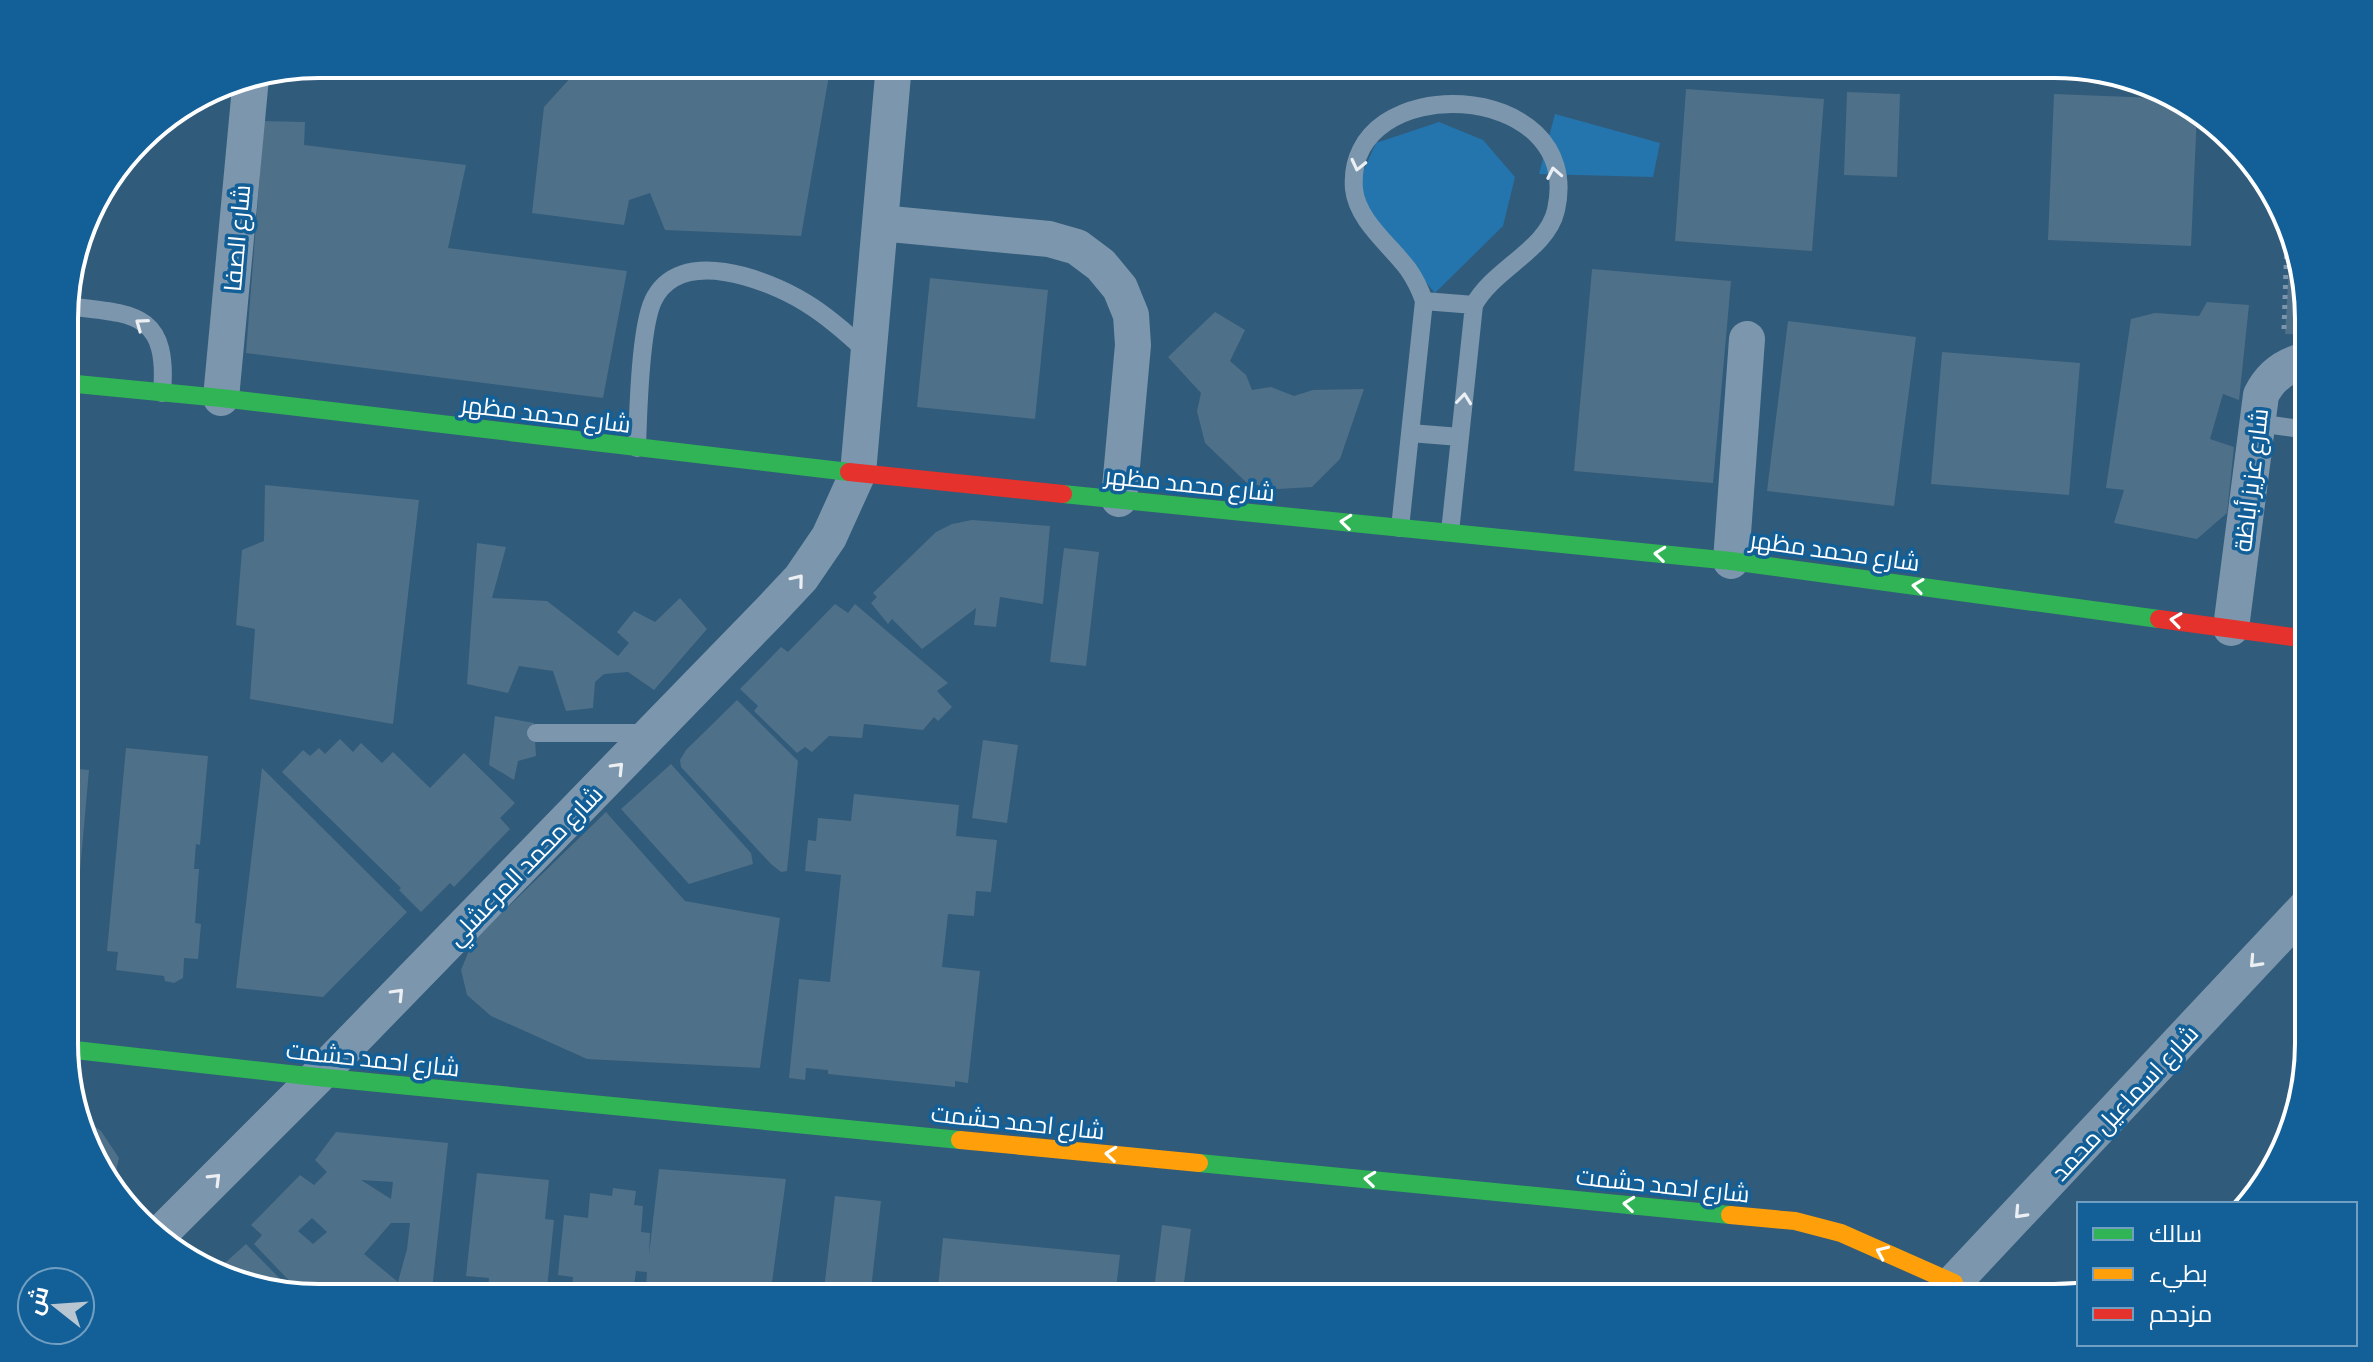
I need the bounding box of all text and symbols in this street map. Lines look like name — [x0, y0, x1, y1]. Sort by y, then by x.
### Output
one-way arrow — [1350, 158, 1367, 172]
one-way arrow — [1547, 166, 1564, 179]
street label: شارع الصفا — [217, 183, 258, 293]
one-way arrow — [135, 319, 150, 334]
street label: شارع محمد مظهر — [457, 388, 633, 441]
one-way arrow — [1456, 392, 1473, 405]
street label: شارع عزيز أباظة — [2227, 407, 2276, 554]
street label: شارع محمد مظهر — [1101, 459, 1277, 509]
one-way arrow — [1339, 514, 1352, 531]
street label: شارع محمد مظهر — [1746, 523, 1922, 579]
one-way arrow — [1653, 545, 1666, 562]
one-way arrow — [788, 575, 803, 589]
one-way arrow — [1911, 578, 1925, 595]
one-way arrow — [2169, 612, 2183, 629]
one-way arrow — [609, 763, 623, 777]
street label: شارع محمد المرعشلي — [440, 779, 612, 955]
one-way arrow — [2250, 953, 2264, 967]
one-way arrow — [389, 989, 403, 1003]
street label: شارع اسماعيل محمد — [2044, 1018, 2206, 1188]
street label: شارع احمد حشمت — [285, 1034, 461, 1085]
street label: شارع احمد حشمت — [930, 1097, 1106, 1148]
one-way arrow — [1104, 1146, 1117, 1163]
street label: شارع احمد حشمت — [1575, 1160, 1751, 1211]
one-way arrow — [1363, 1171, 1376, 1188]
one-way arrow — [206, 1174, 220, 1188]
one-way arrow — [1622, 1196, 1635, 1213]
legend — [2077, 1202, 2357, 1346]
one-way arrow — [2014, 1204, 2029, 1218]
text: سالك — [2149, 1218, 2202, 1247]
one-way arrow — [1876, 1245, 1891, 1261]
text: بطيء — [2149, 1258, 2208, 1293]
north arrow — [16, 1266, 96, 1346]
text: ش — [19, 1283, 54, 1318]
text: مزدحم — [2149, 1298, 2212, 1330]

